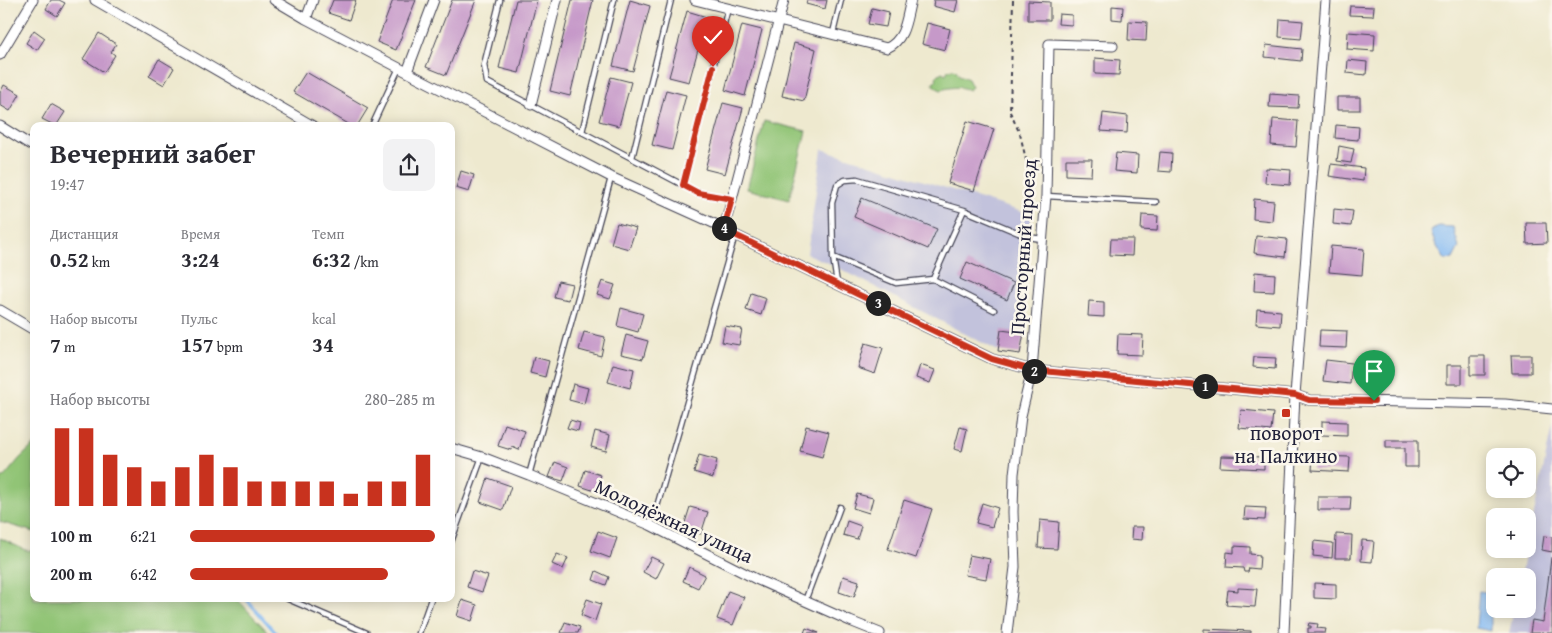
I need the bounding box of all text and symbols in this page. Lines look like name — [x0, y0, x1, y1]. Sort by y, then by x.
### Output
pin — [692, 16, 734, 67]
icon: check — [699, 23, 727, 51]
text: Вечерний забег — [50, 132, 255, 173]
button: share — [383, 139, 435, 191]
street label: Просторный проезд — [1002, 158, 1043, 336]
text: 19:47 — [50, 172, 85, 196]
pin: 4 — [712, 216, 736, 240]
text: 4 — [721, 218, 728, 238]
text: Дистанция — [50, 224, 118, 244]
text: Время — [181, 224, 220, 244]
text: Темп — [312, 224, 344, 244]
text: 0.52 — [50, 244, 89, 275]
text: 3:24 — [181, 244, 220, 275]
text: 6:32 — [312, 244, 351, 275]
text: km — [89, 252, 110, 272]
text: /km — [351, 252, 379, 272]
pin: 3 — [866, 290, 890, 316]
text: 3 — [875, 293, 882, 313]
text: Набор высоты — [50, 309, 137, 329]
text: Пульс — [181, 309, 218, 329]
text: kcal — [312, 309, 336, 329]
text: 7 — [50, 329, 61, 360]
text: 157 — [181, 329, 214, 360]
text: 34 — [312, 329, 334, 360]
text: m — [61, 337, 75, 357]
text: bpm — [214, 337, 243, 357]
pin — [1353, 350, 1395, 401]
icon: arrive — [1360, 357, 1388, 385]
pin: 2 — [1022, 358, 1046, 384]
text: 2 — [1031, 361, 1038, 381]
pin: 1 — [1192, 374, 1218, 398]
text: 1 — [1202, 376, 1209, 396]
text: Набор высоты — [50, 387, 150, 411]
text: 280–285 m — [365, 387, 435, 411]
marker: поворот на Палкино — [1280, 407, 1292, 419]
place label: поворот на Палкино — [1234, 418, 1338, 470]
map controls — [1486, 448, 1536, 618]
button: locate — [1486, 448, 1536, 498]
street label: Молодёжная улица — [590, 471, 759, 570]
button: + — [1486, 508, 1536, 558]
text: 100 m — [50, 524, 92, 548]
text: 6:21 — [130, 524, 157, 548]
text: 200 m — [50, 562, 92, 586]
text: 6:42 — [130, 562, 157, 586]
button: − — [1486, 568, 1536, 618]

